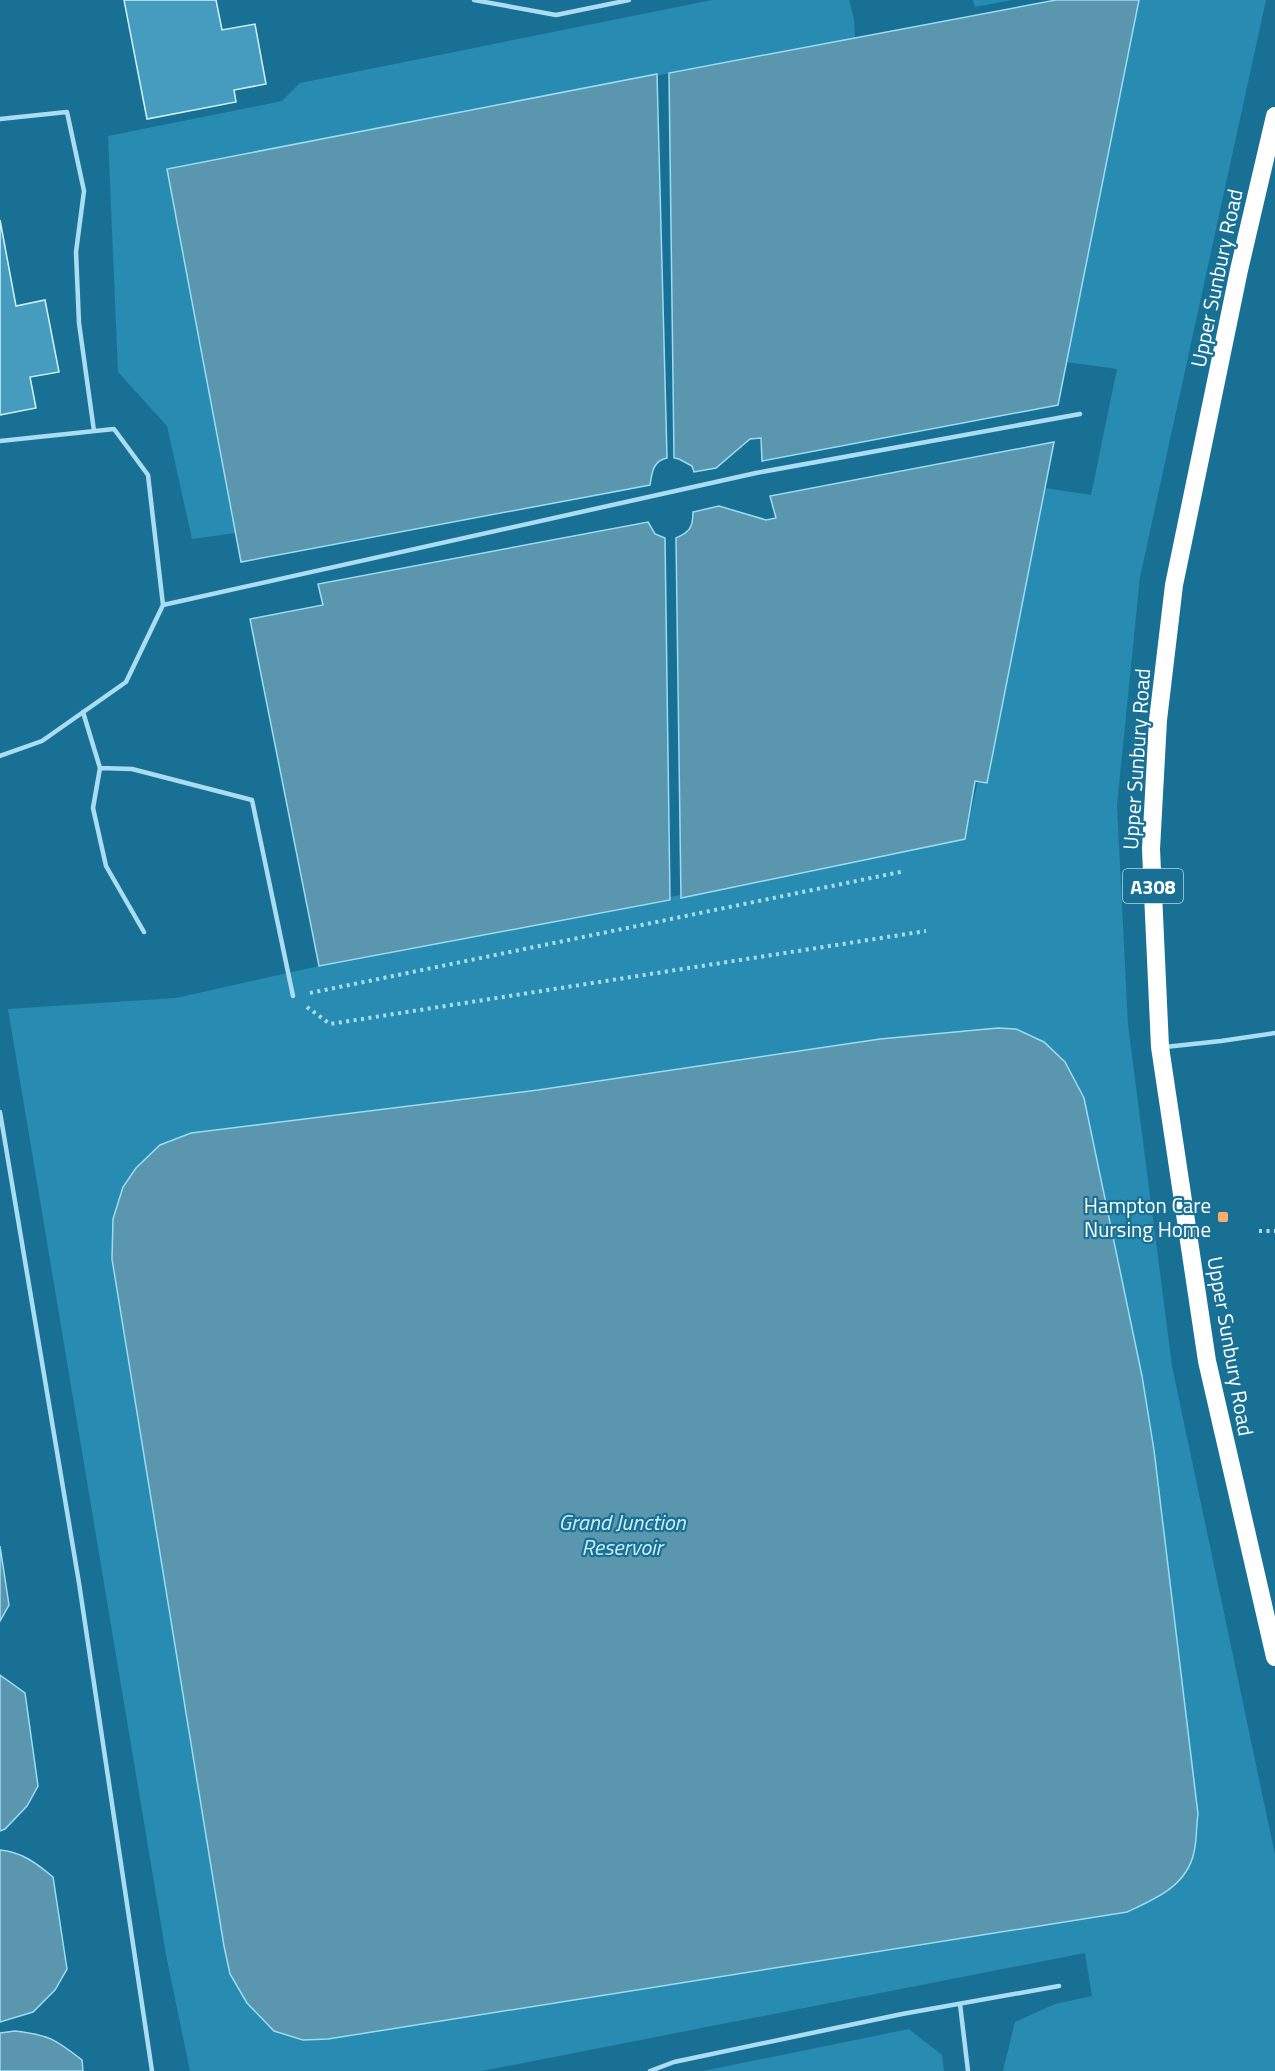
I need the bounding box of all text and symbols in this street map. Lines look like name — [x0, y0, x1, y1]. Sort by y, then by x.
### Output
street label: Upper Sunbury Road — [1181, 186, 1251, 370]
street label: Upper Sunbury Road — [1114, 667, 1158, 851]
road number: A308 — [1123, 869, 1183, 903]
place label: Hampton Care Nursing Home — [1084, 1189, 1211, 1245]
marker: Hampton Care Nursing Home — [1216, 1210, 1230, 1224]
street label: Upper Sunbury Road — [1199, 1254, 1263, 1438]
water label: Grand Junction Reservoir — [558, 1505, 687, 1564]

